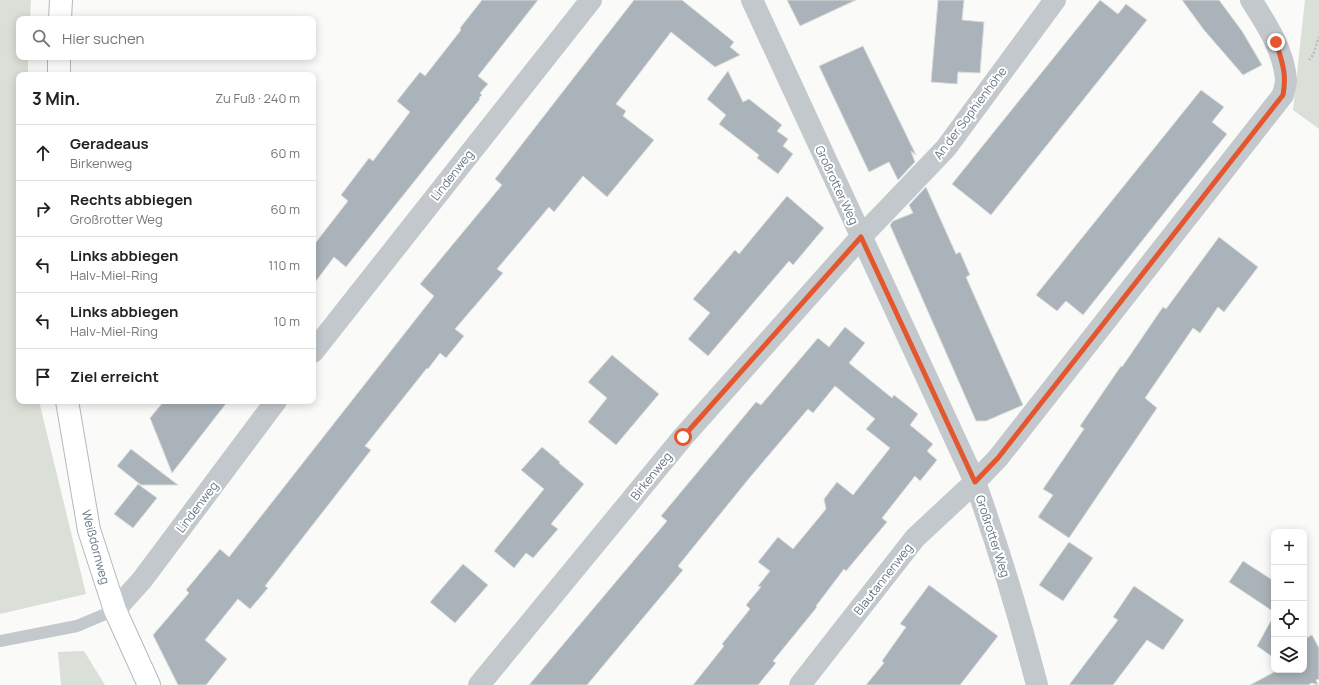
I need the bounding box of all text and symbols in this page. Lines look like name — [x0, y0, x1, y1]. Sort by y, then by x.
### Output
search box — [16, 16, 316, 60]
icon: search — [30, 27, 52, 49]
text: Hier suchen — [62, 28, 144, 49]
route end — [1267, 33, 1285, 51]
street label: An der Sophienhöhe — [930, 63, 1010, 163]
text: 3 Min. — [32, 87, 80, 110]
text: Zu Fuß · 240 m — [215, 89, 300, 107]
text: Geradeaus — [70, 133, 149, 154]
icon: ahead — [32, 142, 54, 164]
street label: Großrotter Weg — [811, 143, 863, 227]
text: 60 m — [270, 144, 300, 162]
street label: Lindenweg — [427, 146, 477, 204]
text: Birkenweg — [70, 154, 132, 172]
text: Rechts abbiegen — [70, 189, 192, 210]
icon: right — [32, 198, 54, 220]
text: 60 m — [270, 200, 300, 218]
text: Großrotter Weg — [70, 210, 163, 228]
text: Links abbiegen — [70, 245, 178, 266]
icon: left — [32, 254, 54, 276]
text: 110 m — [268, 256, 300, 274]
text: Halv-Miel-Ring — [70, 266, 158, 284]
text: Links abbiegen — [70, 301, 178, 322]
icon: left — [32, 310, 54, 332]
text: 10 m — [273, 312, 300, 330]
text: Halv-Miel-Ring — [70, 322, 158, 340]
icon: arrive — [32, 366, 54, 388]
text: Ziel erreicht — [70, 366, 159, 387]
route start — [674, 428, 692, 446]
street label: Birkenweg — [626, 448, 676, 504]
street label: Lindenweg — [172, 478, 222, 536]
street label: Großrotter Weg — [972, 493, 1014, 579]
street label: Weißdornweg — [78, 508, 114, 586]
map controls — [1271, 529, 1307, 673]
button: + — [1271, 529, 1307, 565]
street label: Blautannenweg — [850, 540, 916, 618]
button: − — [1271, 565, 1307, 601]
button: locate — [1271, 601, 1307, 637]
button: layers — [1271, 637, 1307, 673]

